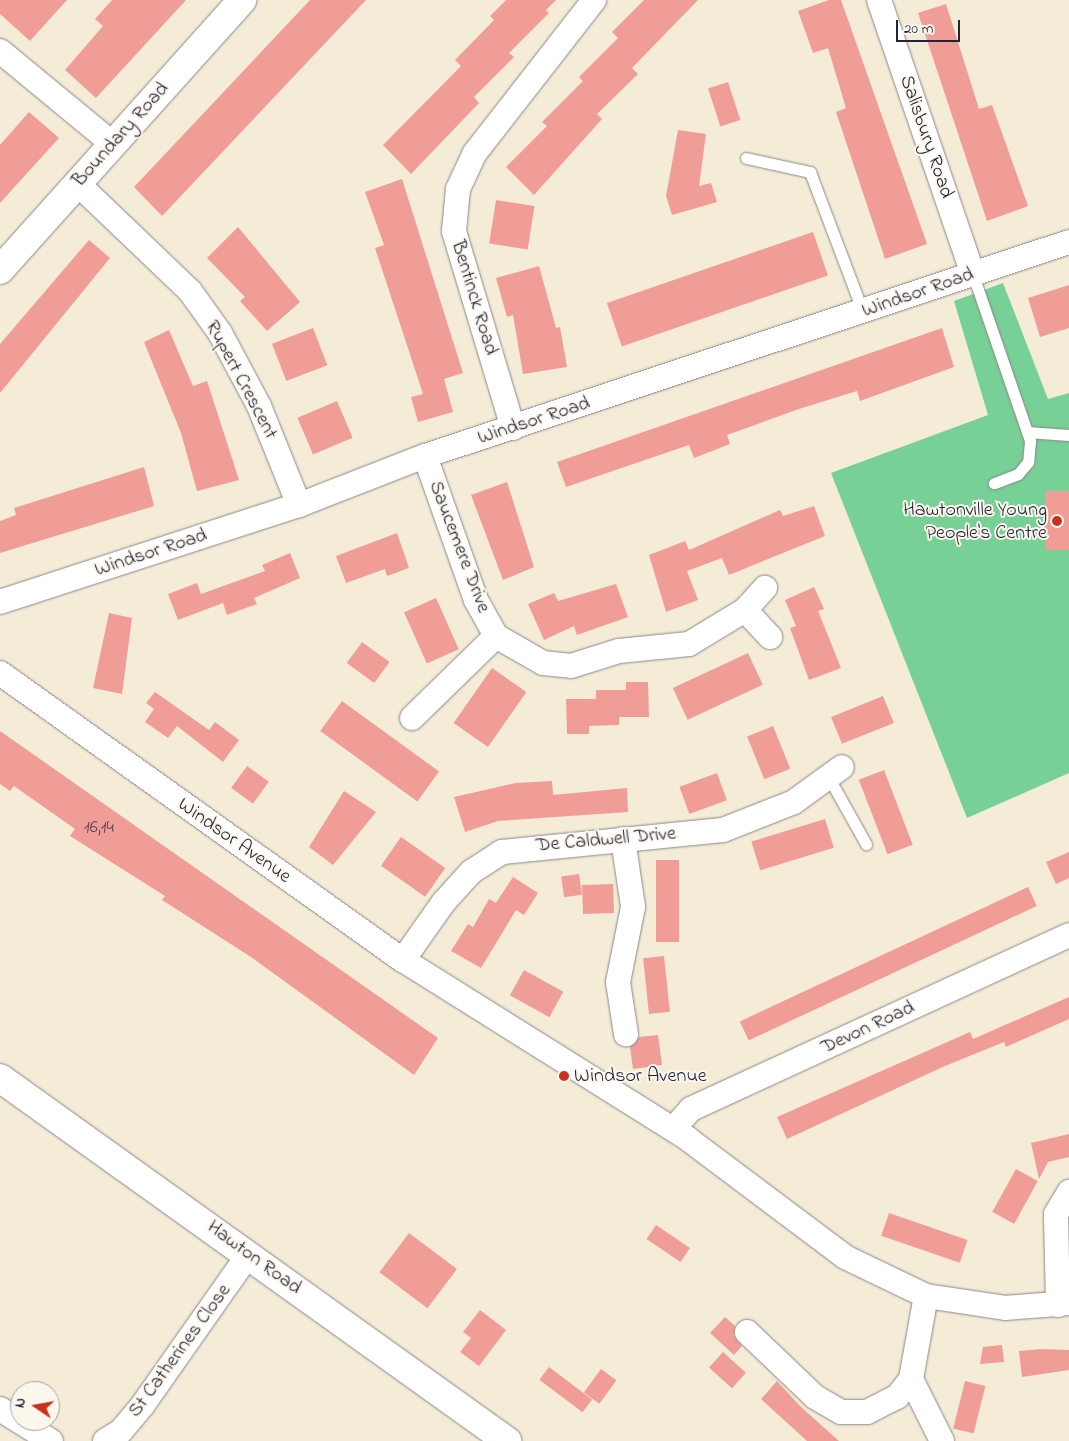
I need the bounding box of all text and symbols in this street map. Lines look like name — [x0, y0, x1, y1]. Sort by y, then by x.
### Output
scale bar — [899, 10, 963, 42]
text: 20 m — [904, 18, 933, 40]
street label: Salisbury Road — [894, 72, 958, 202]
street label: Boundary Road — [68, 78, 174, 192]
street label: Bentinck Road — [445, 238, 503, 358]
street label: Windsor Road — [859, 263, 977, 323]
street label: Rupert Crescent — [200, 317, 282, 443]
street label: Windsor Road — [475, 392, 593, 450]
street label: Saucemere Drive — [423, 478, 495, 616]
place label: Hawtonville Young People's Centre — [903, 498, 1047, 545]
marker: Hawtonville Young People's Centre — [1051, 515, 1063, 527]
street label: Windsor Road — [92, 524, 210, 582]
street label: Windsor Avenue — [173, 793, 295, 889]
house number: 16,14 — [84, 817, 114, 839]
street label: De Caldwell Drive — [535, 822, 677, 858]
street label: Devon Road — [818, 996, 918, 1060]
place label: Windsor Avenue — [574, 1064, 707, 1088]
marker: Windsor Avenue — [558, 1070, 570, 1082]
street label: Hawton Road — [202, 1216, 306, 1300]
street label: St Catherines Close — [124, 1280, 236, 1422]
north arrow — [10, 1381, 60, 1431]
text: N — [10, 1396, 32, 1410]

